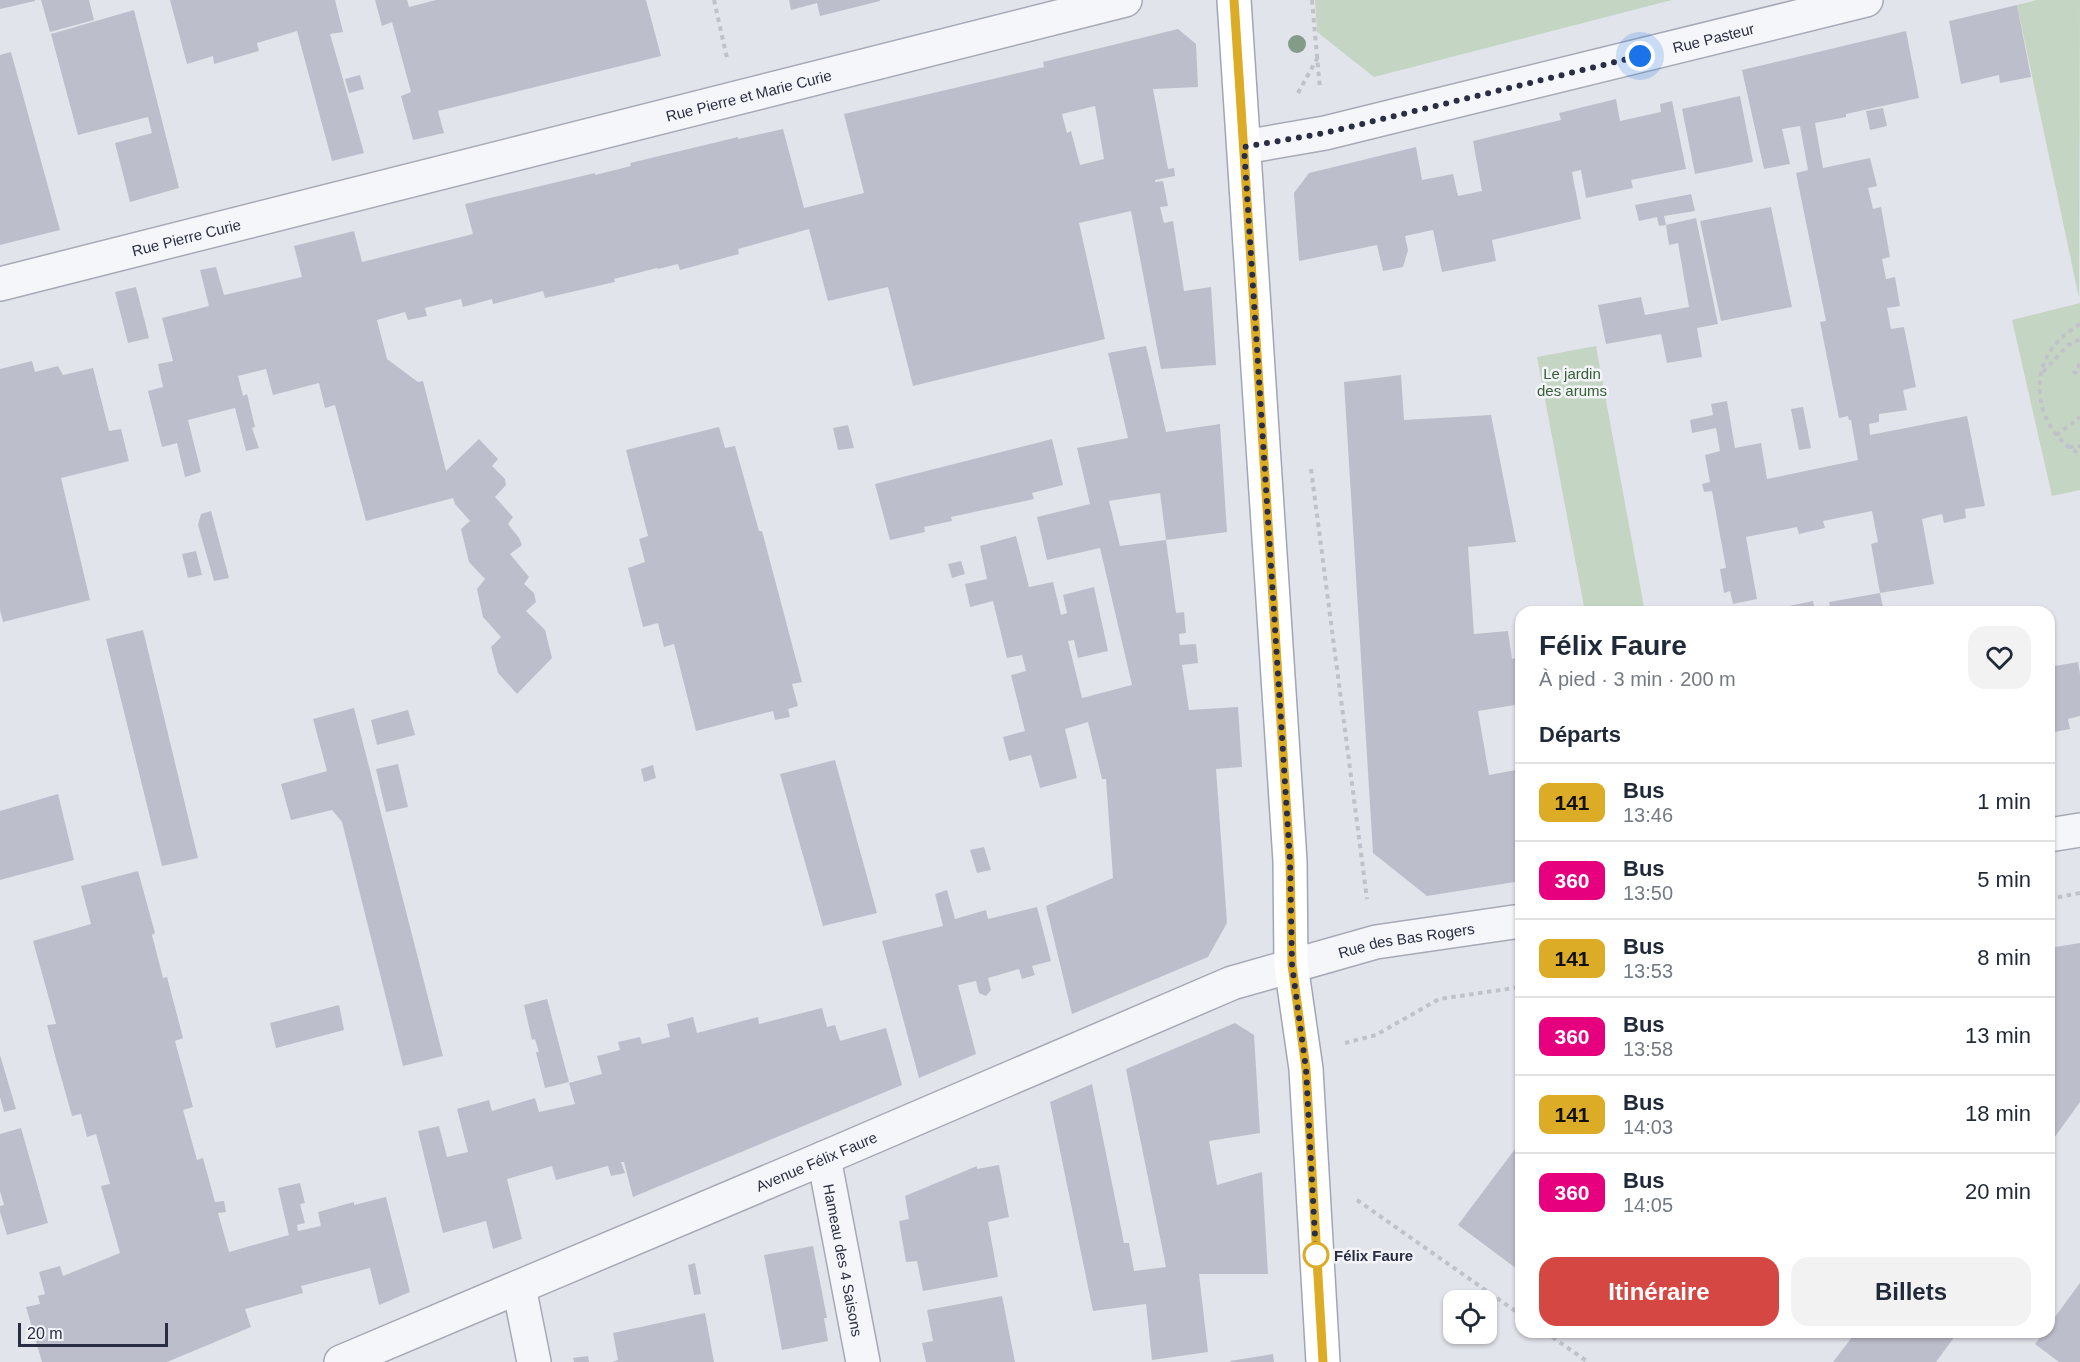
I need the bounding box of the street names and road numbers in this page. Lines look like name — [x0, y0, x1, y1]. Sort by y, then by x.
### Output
street label: Rue Pasteur — [1671, 19, 1756, 56]
street label: Rue Pierre et Marie Curie — [664, 66, 833, 124]
street label: Rue Pierre Curie — [130, 215, 242, 259]
street label: Rue des Bas Rogers — [1336, 919, 1475, 961]
street label: Avenue Félix Faure — [753, 1128, 879, 1194]
street label: Hameau des 4 Saisons — [821, 1182, 866, 1338]

